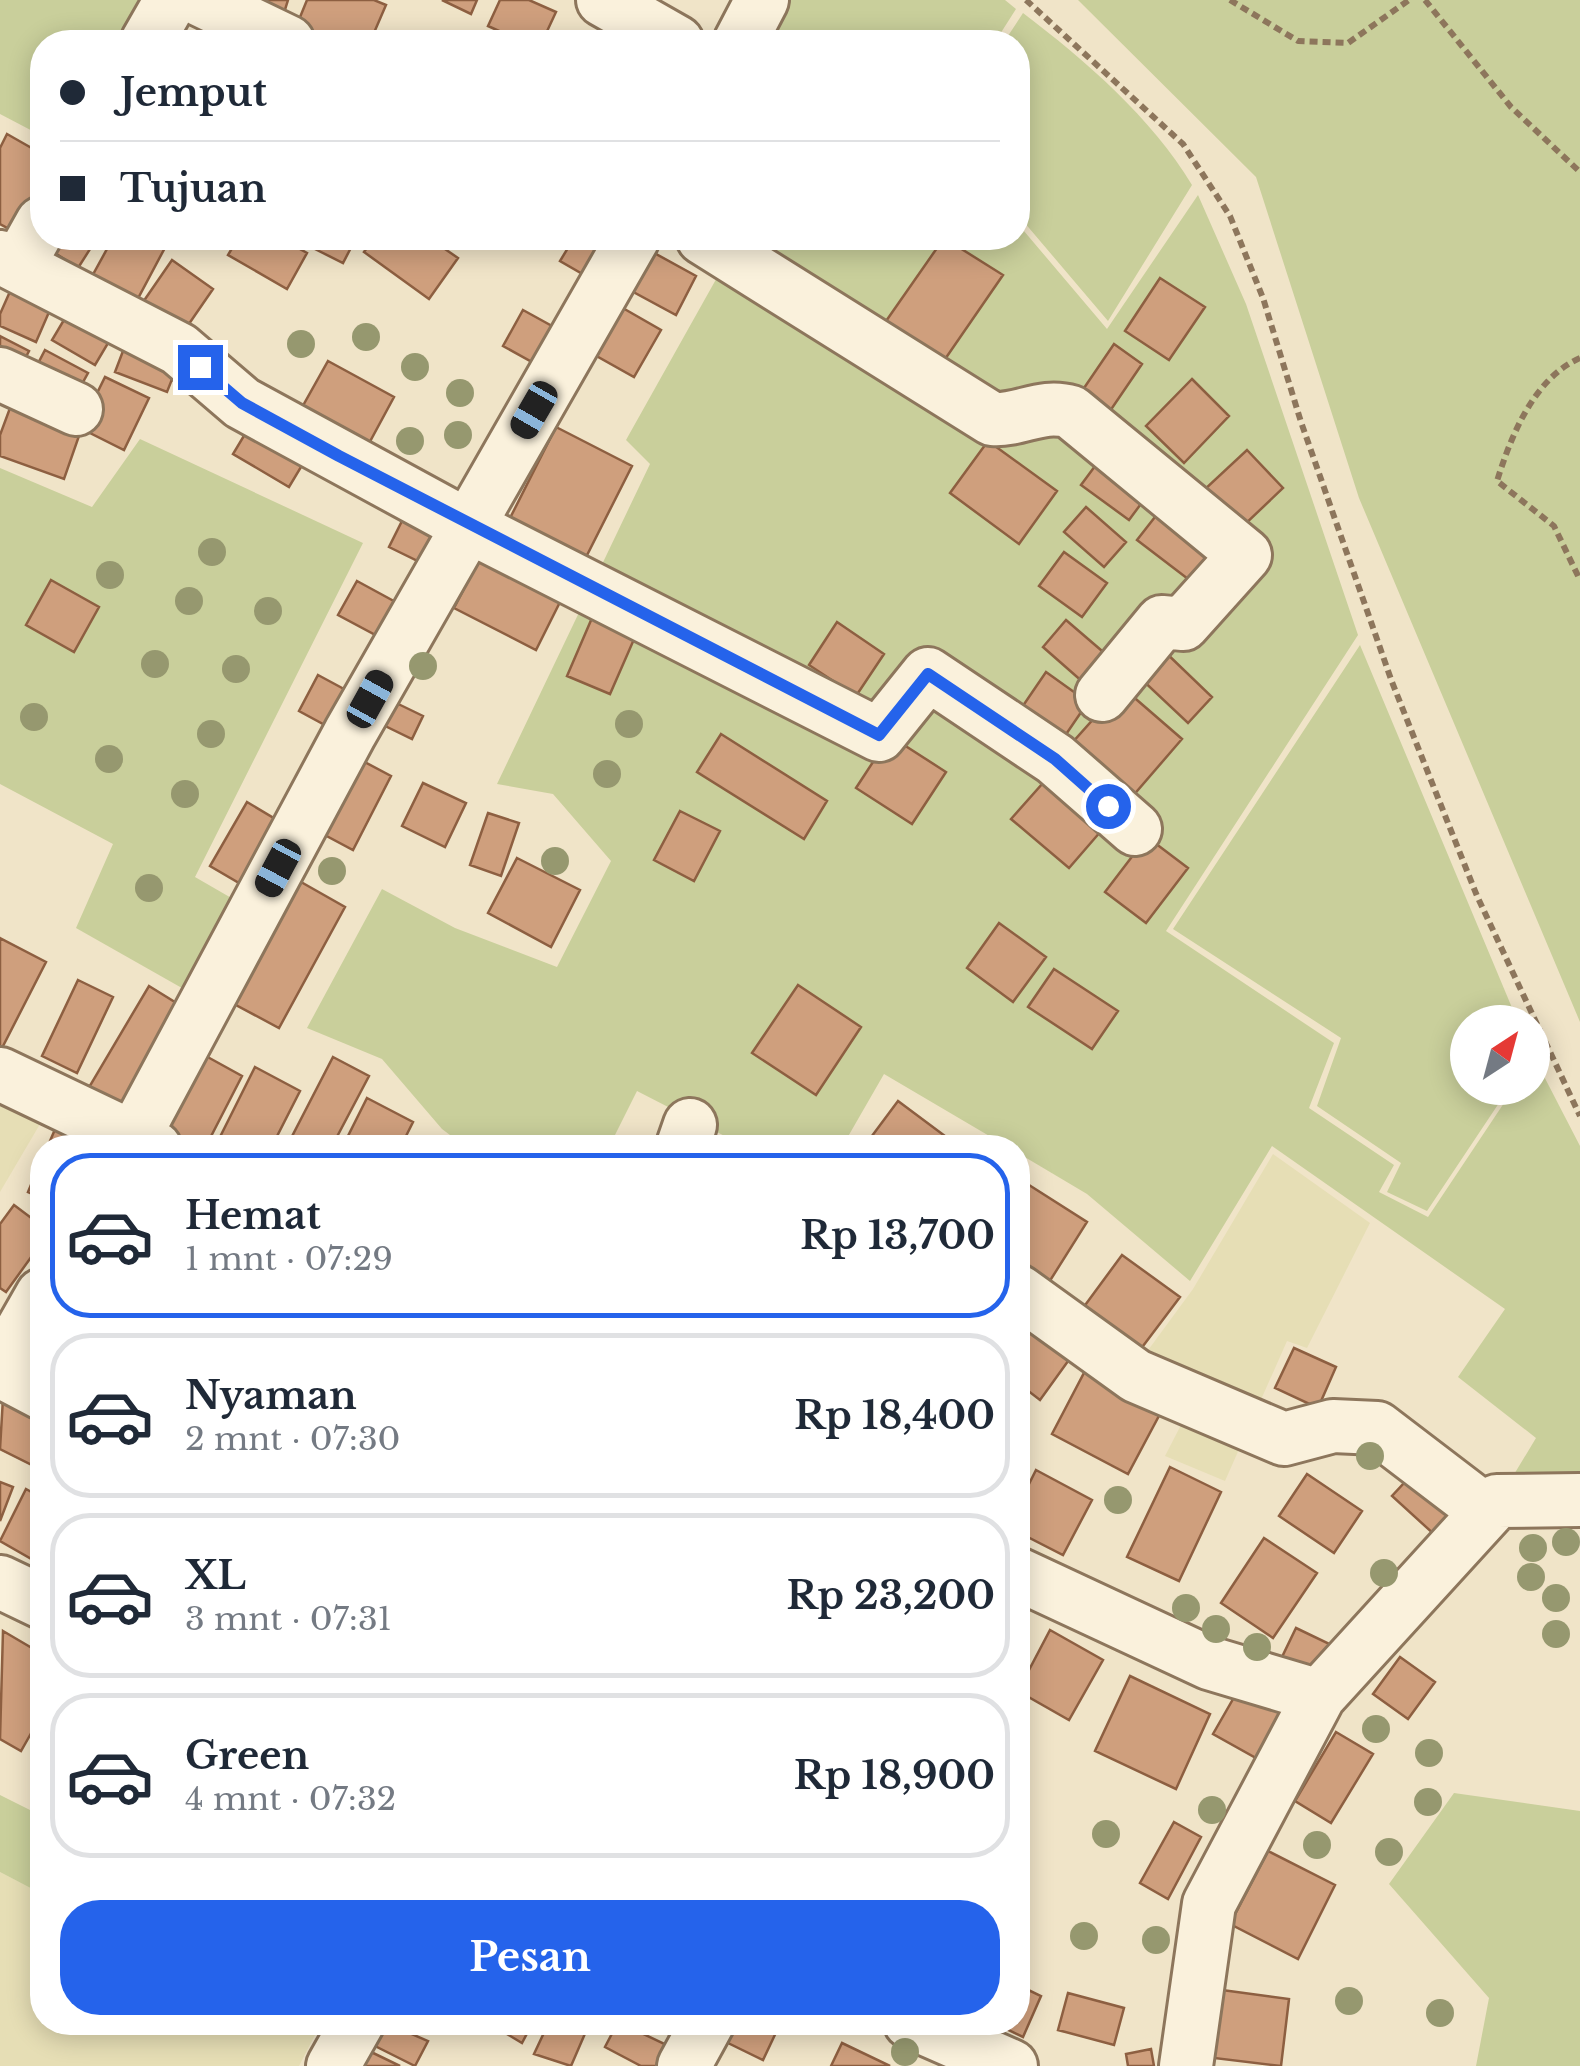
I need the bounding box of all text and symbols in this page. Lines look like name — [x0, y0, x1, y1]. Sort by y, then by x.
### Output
text: Jemput — [120, 69, 267, 116]
text: Tujuan — [120, 165, 266, 212]
route end — [178, 345, 223, 390]
car — [506, 377, 562, 443]
car — [342, 665, 398, 733]
route start — [1086, 784, 1131, 829]
car — [251, 834, 305, 902]
north arrow — [1450, 1005, 1550, 1105]
map controls — [1450, 1005, 1550, 1105]
icon: car — [65, 1191, 155, 1281]
text: Hemat — [185, 1192, 321, 1239]
text: Rp 13,700 — [800, 1212, 995, 1259]
text: 1 mnt · 07:29 — [185, 1239, 393, 1279]
icon: car — [65, 1371, 155, 1461]
text: Nyaman — [185, 1372, 357, 1419]
text: Rp 18,400 — [794, 1392, 995, 1439]
text: 2 mnt · 07:30 — [185, 1419, 400, 1459]
icon: car — [65, 1551, 155, 1641]
text: XL — [185, 1552, 246, 1599]
text: Rp 23,200 — [786, 1572, 995, 1619]
text: 3 mnt · 07:31 — [185, 1599, 392, 1639]
icon: car — [65, 1731, 155, 1821]
text: Green — [185, 1732, 309, 1779]
text: Rp 18,900 — [794, 1752, 995, 1799]
text: 4 mnt · 07:32 — [185, 1779, 396, 1819]
button: Pesan — [60, 1900, 1000, 2015]

